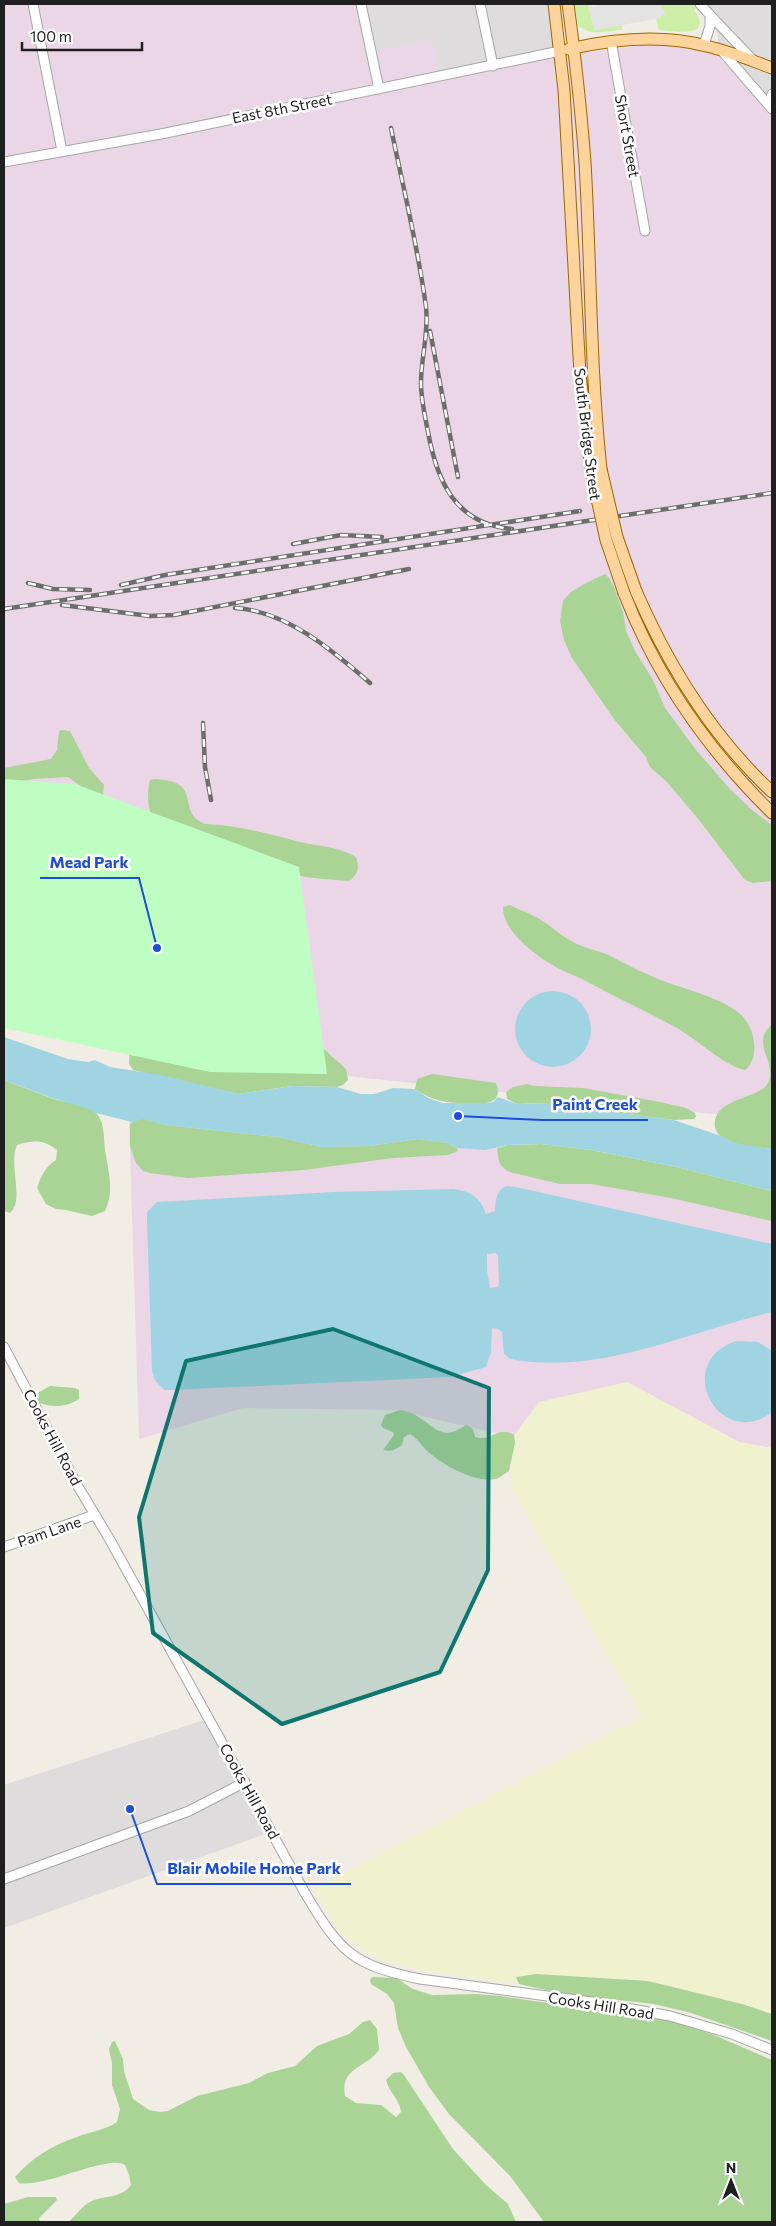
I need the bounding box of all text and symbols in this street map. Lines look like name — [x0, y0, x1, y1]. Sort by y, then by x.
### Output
scale bar — [22, 20, 142, 52]
text: 100 m — [30, 27, 72, 45]
street label: East 8th Street — [230, 89, 334, 127]
street label: Short Street — [612, 93, 644, 179]
street label: South Bridge Street — [571, 367, 605, 501]
callout: Mead Park — [40, 847, 139, 878]
text: Mead Park — [49, 852, 129, 871]
callout: Paint Creek — [542, 1089, 648, 1120]
text: Paint Creek — [552, 1094, 639, 1113]
street label: Cooks Hill Road — [20, 1386, 86, 1488]
street label: Pam Lane — [15, 1512, 83, 1550]
street label: Cooks Hill Road — [216, 1740, 284, 1842]
callout: Blair Mobile Home Park — [157, 1853, 351, 1884]
text: Blair Mobile Home Park — [167, 1858, 342, 1877]
street label: Cooks Hill Road — [547, 1988, 655, 2022]
north arrow — [706, 2156, 756, 2206]
text: N — [726, 2159, 736, 2176]

